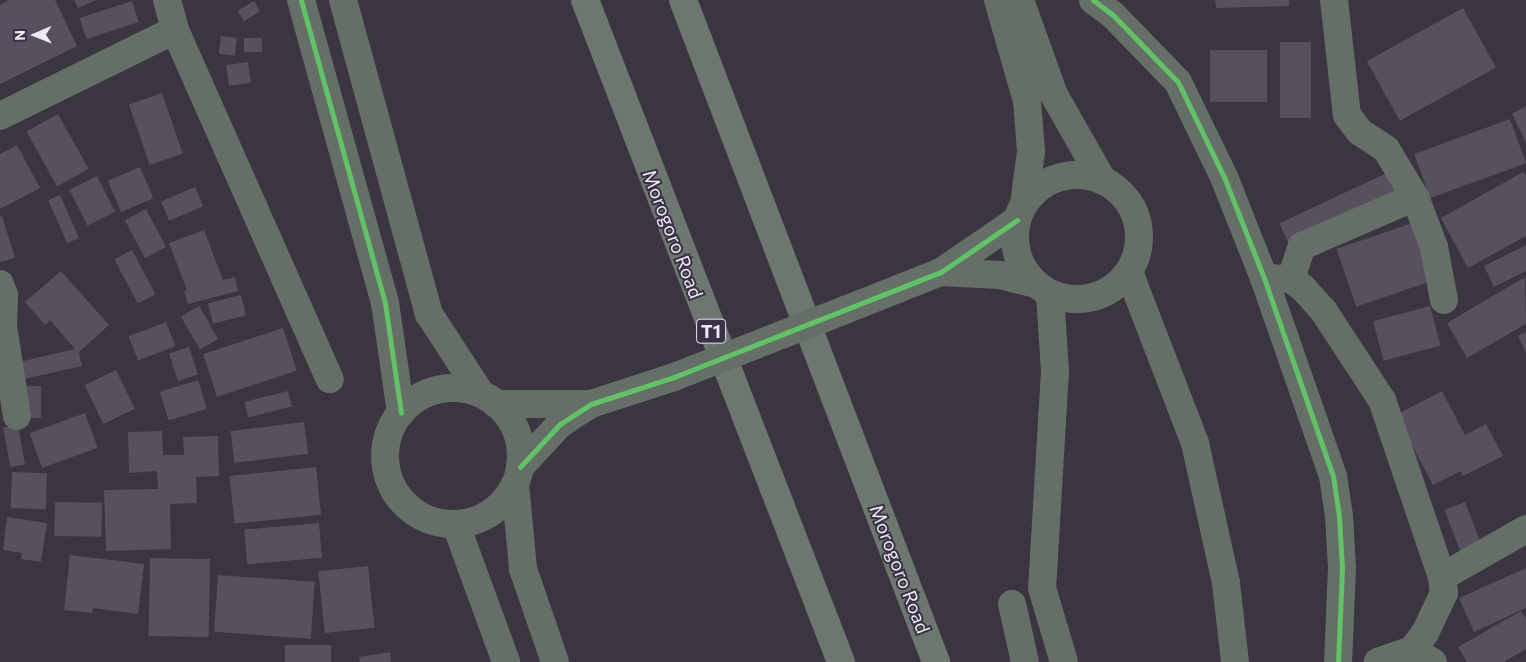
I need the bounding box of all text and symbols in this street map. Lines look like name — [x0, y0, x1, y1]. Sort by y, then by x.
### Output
north arrow — [10, 10, 60, 60]
text: N — [11, 30, 28, 41]
street label: Morogoro Road — [638, 166, 708, 302]
road number: T1 — [696, 316, 726, 346]
street label: Morogoro Road — [865, 501, 935, 637]

